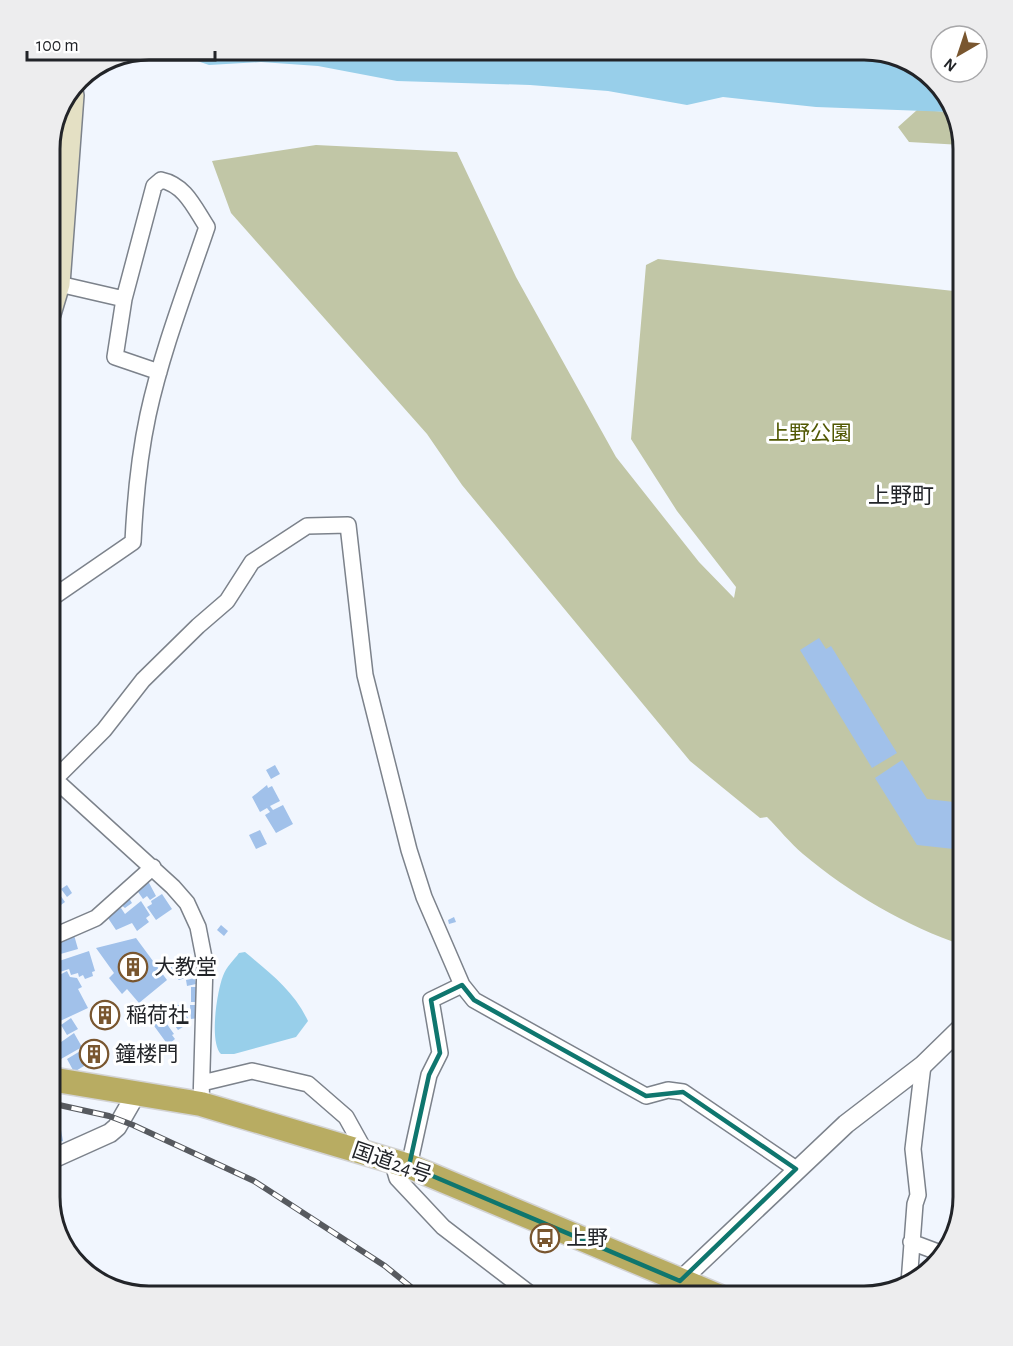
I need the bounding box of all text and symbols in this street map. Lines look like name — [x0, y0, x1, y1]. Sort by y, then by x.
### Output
scale bar — [27, 24, 214, 62]
north arrow — [929, 24, 989, 84]
text: 100 m — [36, 37, 79, 55]
text: N — [941, 55, 960, 75]
park label: 上野公園 — [768, 422, 852, 444]
district label: 上野町 — [868, 484, 934, 507]
building icon: 大教堂 — [117, 951, 149, 983]
place label: 大教堂 — [154, 956, 217, 978]
building icon: 稲荷社 — [89, 999, 121, 1031]
place label: 稲荷社 — [126, 1004, 189, 1026]
building icon: 鐘楼門 — [78, 1038, 110, 1070]
place label: 鐘楼門 — [115, 1043, 178, 1065]
street label: 国道24号 — [350, 1139, 435, 1186]
bus stop icon: 上野 — [529, 1222, 561, 1254]
place label: 上野 — [566, 1227, 608, 1249]

